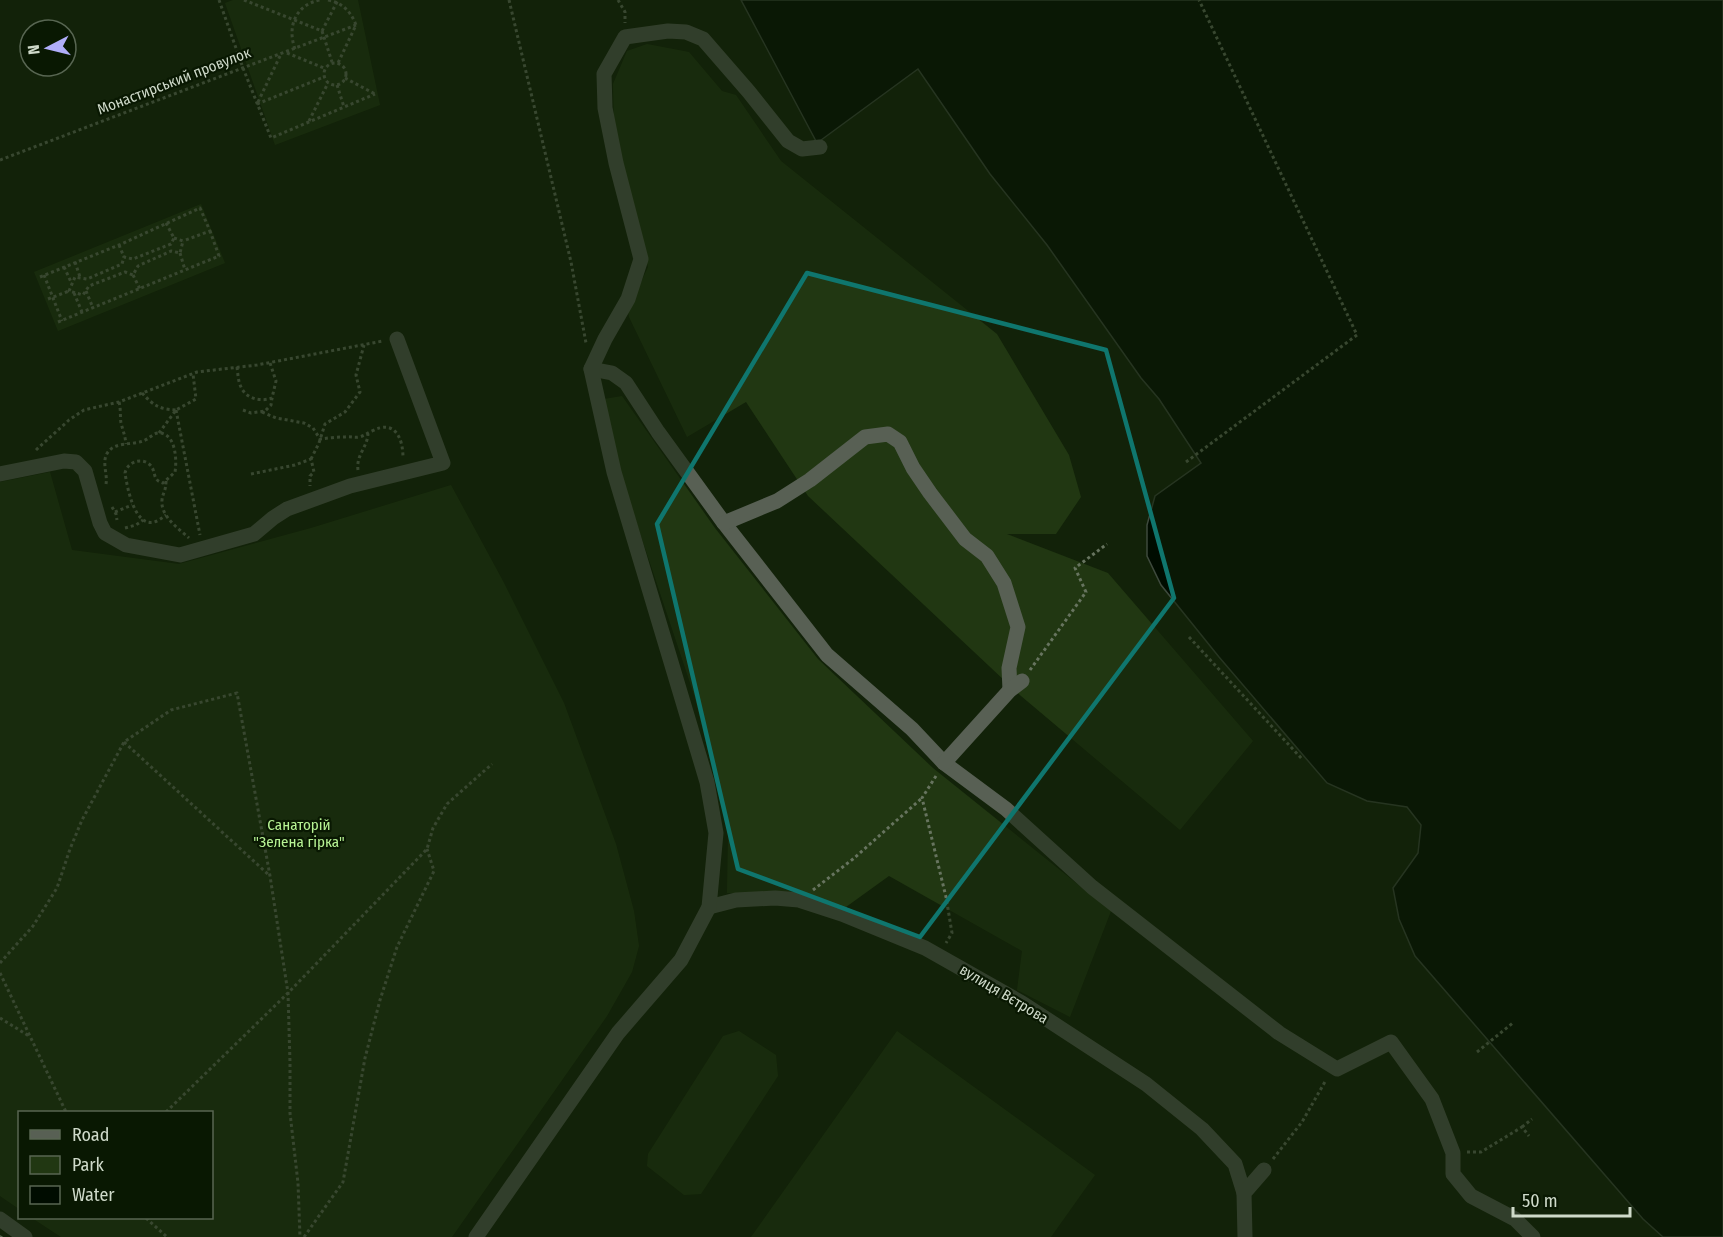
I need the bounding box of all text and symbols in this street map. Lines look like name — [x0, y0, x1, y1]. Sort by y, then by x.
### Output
north arrow — [18, 18, 78, 78]
street label: Монастирський провулок — [95, 43, 253, 119]
text: N — [24, 44, 44, 56]
park label: Санаторій "Зелена гірка" — [253, 816, 345, 851]
street label: вулиця Вєтрова — [957, 961, 1051, 1027]
legend — [18, 1111, 213, 1219]
text: Road — [72, 1124, 109, 1146]
text: Park — [72, 1154, 105, 1176]
scale bar — [1513, 1180, 1630, 1218]
text: Water — [72, 1184, 115, 1206]
text: 50 m — [1522, 1190, 1558, 1212]

